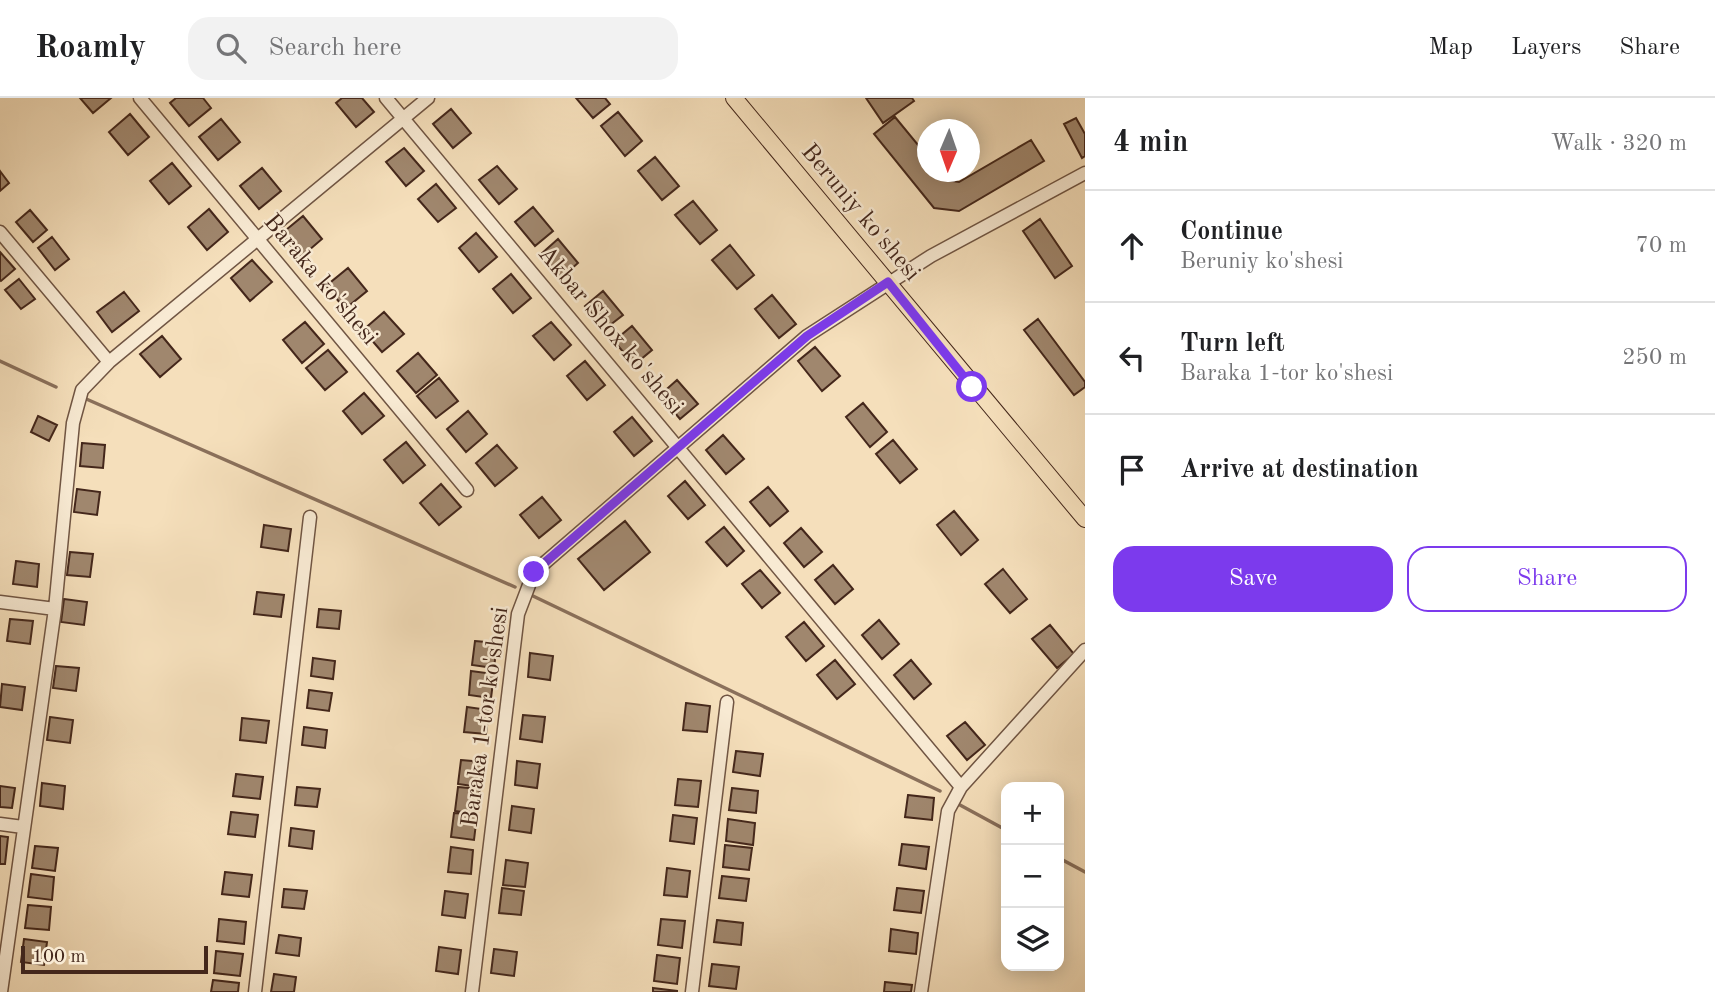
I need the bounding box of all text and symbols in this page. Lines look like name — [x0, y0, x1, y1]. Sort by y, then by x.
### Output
search box — [188, 17, 678, 80]
icon: search — [212, 29, 250, 67]
text: Roamly — [35, 32, 146, 65]
text: Search here — [268, 35, 401, 61]
text: Map — [1429, 36, 1473, 60]
text: Layers — [1511, 36, 1581, 60]
text: Share — [1619, 36, 1680, 60]
north arrow — [917, 119, 980, 182]
text: 4 min — [1113, 128, 1188, 158]
text: Walk · 320 m — [1551, 132, 1687, 155]
street label: Beruniy ko'shesi — [796, 140, 924, 286]
street label: Baraka ko'shesi — [259, 210, 381, 350]
text: Continue — [1180, 219, 1283, 245]
icon: ahead — [1113, 227, 1151, 265]
text: 70 m — [1636, 234, 1687, 257]
street label: Akbar Shox ko'shesi — [533, 242, 687, 420]
text: Beruniy ko'shesi — [1180, 250, 1344, 273]
text: Turn left — [1180, 331, 1285, 357]
icon: left — [1113, 339, 1151, 377]
text: 250 m — [1622, 346, 1687, 369]
text: Baraka 1-tor ko'shesi — [1180, 362, 1393, 385]
route start — [956, 371, 987, 402]
icon: arrive — [1113, 451, 1151, 489]
text: Arrive at destination — [1180, 457, 1419, 483]
button: Save — [1113, 546, 1393, 612]
button: Share — [1407, 546, 1687, 612]
route end — [518, 556, 549, 587]
street label: Baraka 1-tor ko'shesi — [459, 605, 513, 829]
map controls — [1001, 782, 1064, 971]
button: + — [1001, 782, 1064, 845]
button: − — [1001, 845, 1064, 908]
button: layers — [1001, 908, 1064, 971]
scale bar — [21, 943, 208, 975]
text: 100 m — [32, 948, 85, 967]

